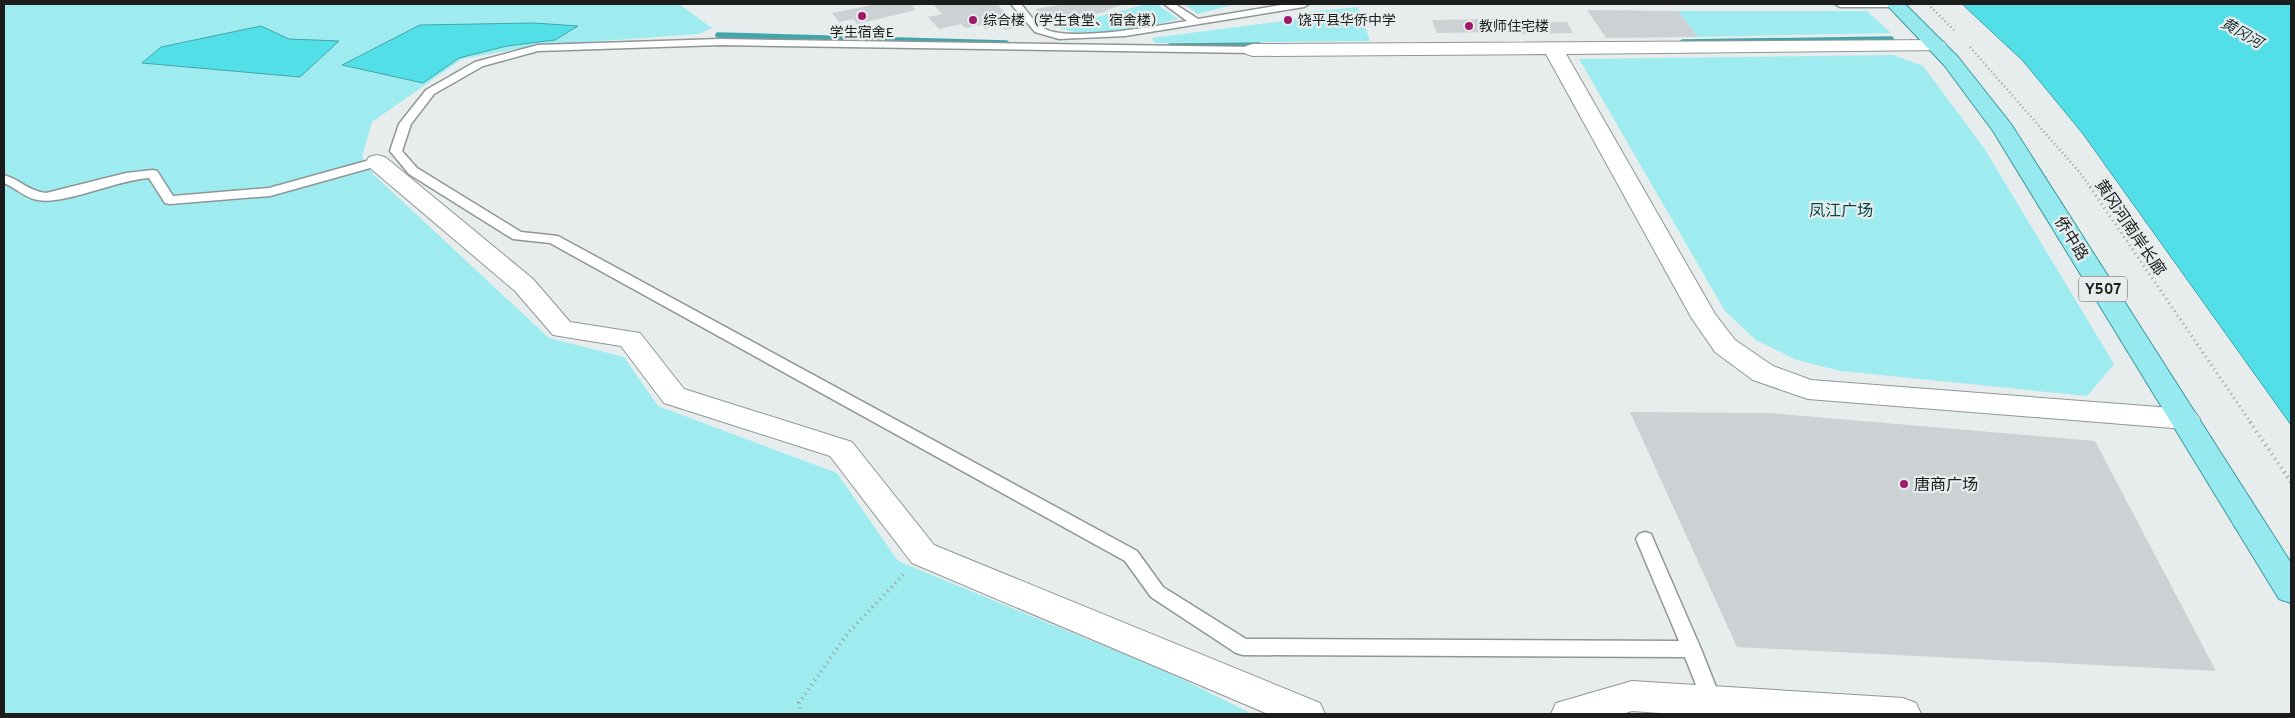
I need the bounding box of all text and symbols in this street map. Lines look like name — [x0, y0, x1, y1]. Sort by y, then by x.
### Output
marker: 学生宿舍E — [856, 10, 868, 22]
place label: 综合楼（学生食堂、宿舍楼） — [983, 12, 1165, 30]
place label: 饶平县华侨中学 — [1298, 12, 1396, 30]
marker: 综合楼（学生食堂、宿舍楼） — [967, 14, 979, 26]
marker: 饶平县华侨中学 — [1282, 14, 1294, 26]
water label: 黄冈河 — [2217, 15, 2268, 55]
place label: 教师住宅楼 — [1479, 19, 1549, 36]
marker: 教师住宅楼 — [1463, 20, 1475, 32]
place label: 学生宿舍E — [830, 24, 894, 42]
street label: 黄冈河南岸长廊 — [2090, 176, 2169, 280]
park label: 凤江广场 — [1809, 202, 1873, 222]
street label: 侨中路 — [2049, 213, 2092, 265]
road number: Y507 — [2079, 276, 2127, 302]
place label: 唐商广场 — [1914, 476, 1978, 496]
marker: 唐商广场 — [1898, 478, 1910, 490]

